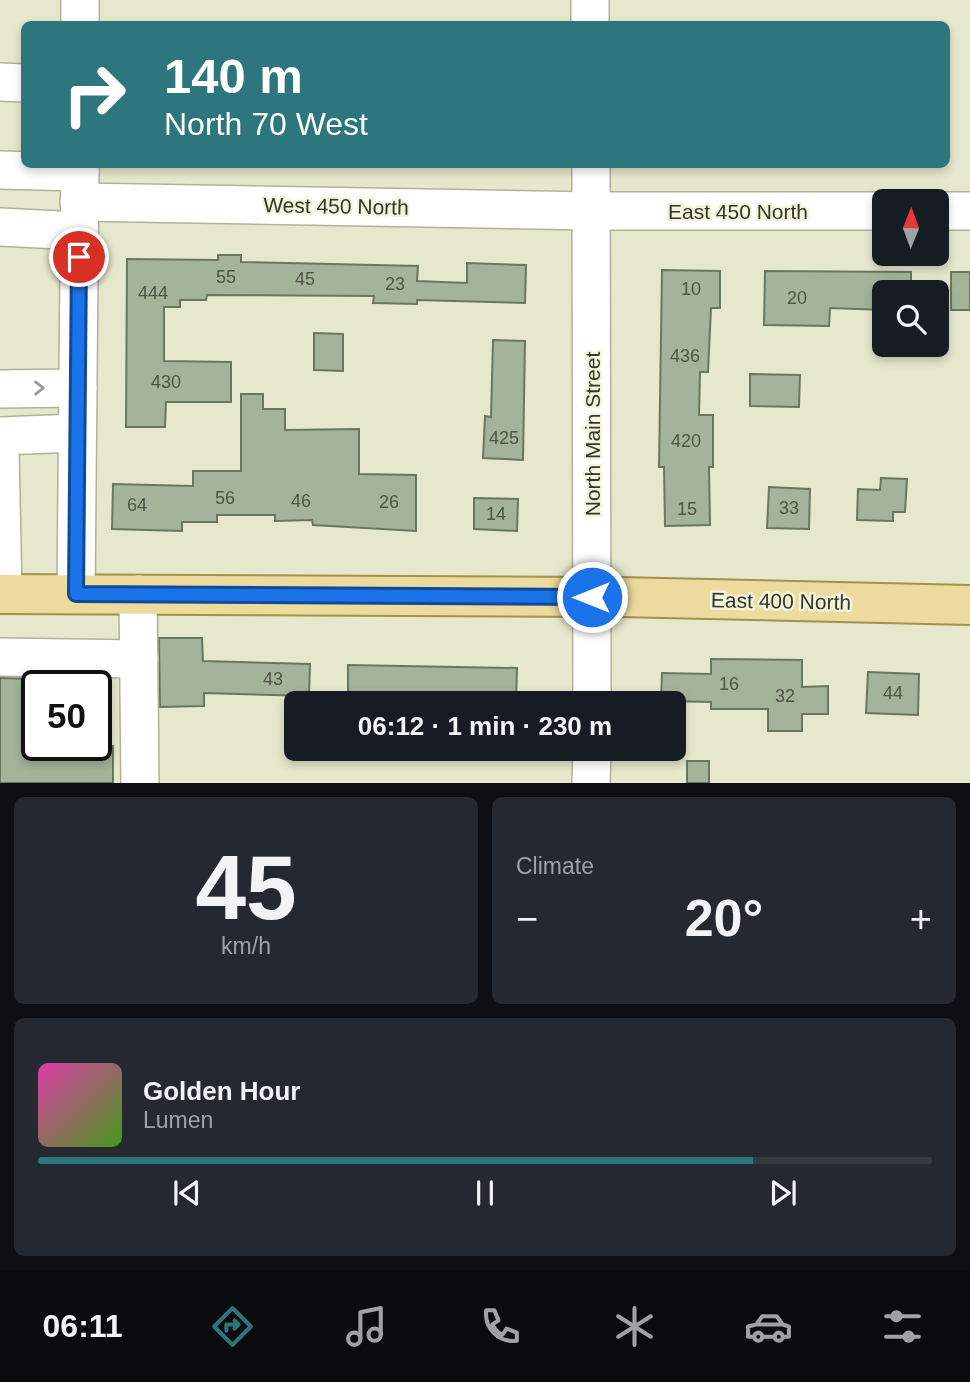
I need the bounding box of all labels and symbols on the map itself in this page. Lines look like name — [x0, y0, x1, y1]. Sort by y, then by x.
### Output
north arrow — [872, 189, 948, 266]
street label: West 450 North — [263, 193, 409, 219]
street label: East 450 North — [668, 200, 808, 223]
pin — [49, 227, 109, 287]
house number: 55 — [216, 267, 236, 287]
house number: 45 — [295, 269, 315, 289]
house number: 23 — [385, 274, 405, 294]
house number: 10 — [681, 279, 701, 299]
house number: 444 — [138, 283, 168, 303]
house number: 20 — [787, 288, 807, 308]
house number: 436 — [670, 346, 700, 366]
street label: North Main Street — [581, 352, 604, 516]
house number: 430 — [151, 372, 181, 392]
one-way arrow — [34, 380, 45, 396]
house number: 425 — [489, 428, 519, 448]
house number: 420 — [671, 431, 701, 451]
house number: 56 — [215, 488, 235, 508]
house number: 46 — [291, 491, 311, 511]
house number: 26 — [379, 492, 399, 512]
house number: 64 — [127, 495, 147, 515]
house number: 33 — [779, 498, 799, 518]
house number: 15 — [677, 499, 697, 519]
house number: 14 — [486, 504, 506, 524]
position arrow — [555, 560, 629, 634]
street label: East 400 North — [711, 588, 851, 614]
house number: 43 — [263, 669, 283, 689]
speed limit sign: 50 — [21, 670, 112, 761]
house number: 16 — [719, 674, 739, 694]
house number: 44 — [883, 683, 903, 703]
house number: 32 — [775, 686, 795, 706]

